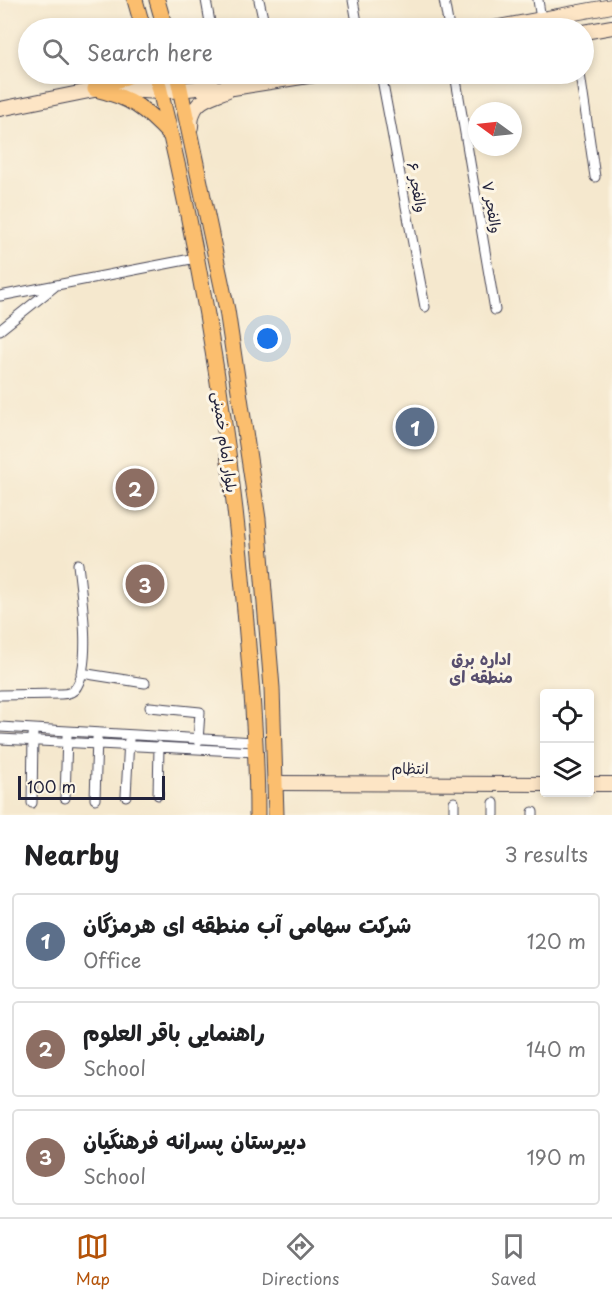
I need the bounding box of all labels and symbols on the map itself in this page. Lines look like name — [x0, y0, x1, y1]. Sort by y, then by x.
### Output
north arrow — [468, 102, 522, 156]
street label: والفجر ۶ — [402, 160, 434, 214]
street label: والفجر ۷ — [477, 179, 509, 235]
your location — [253, 324, 282, 353]
street label: بلوار امام خمینی — [207, 390, 244, 494]
pin: 1 — [396, 404, 434, 450]
pin: 2 — [116, 466, 154, 510]
pin: 3 — [126, 562, 164, 606]
district label: اداره برق منطقه ای — [449, 646, 513, 688]
street label: انتظام — [391, 756, 429, 780]
scale bar — [18, 773, 165, 800]

